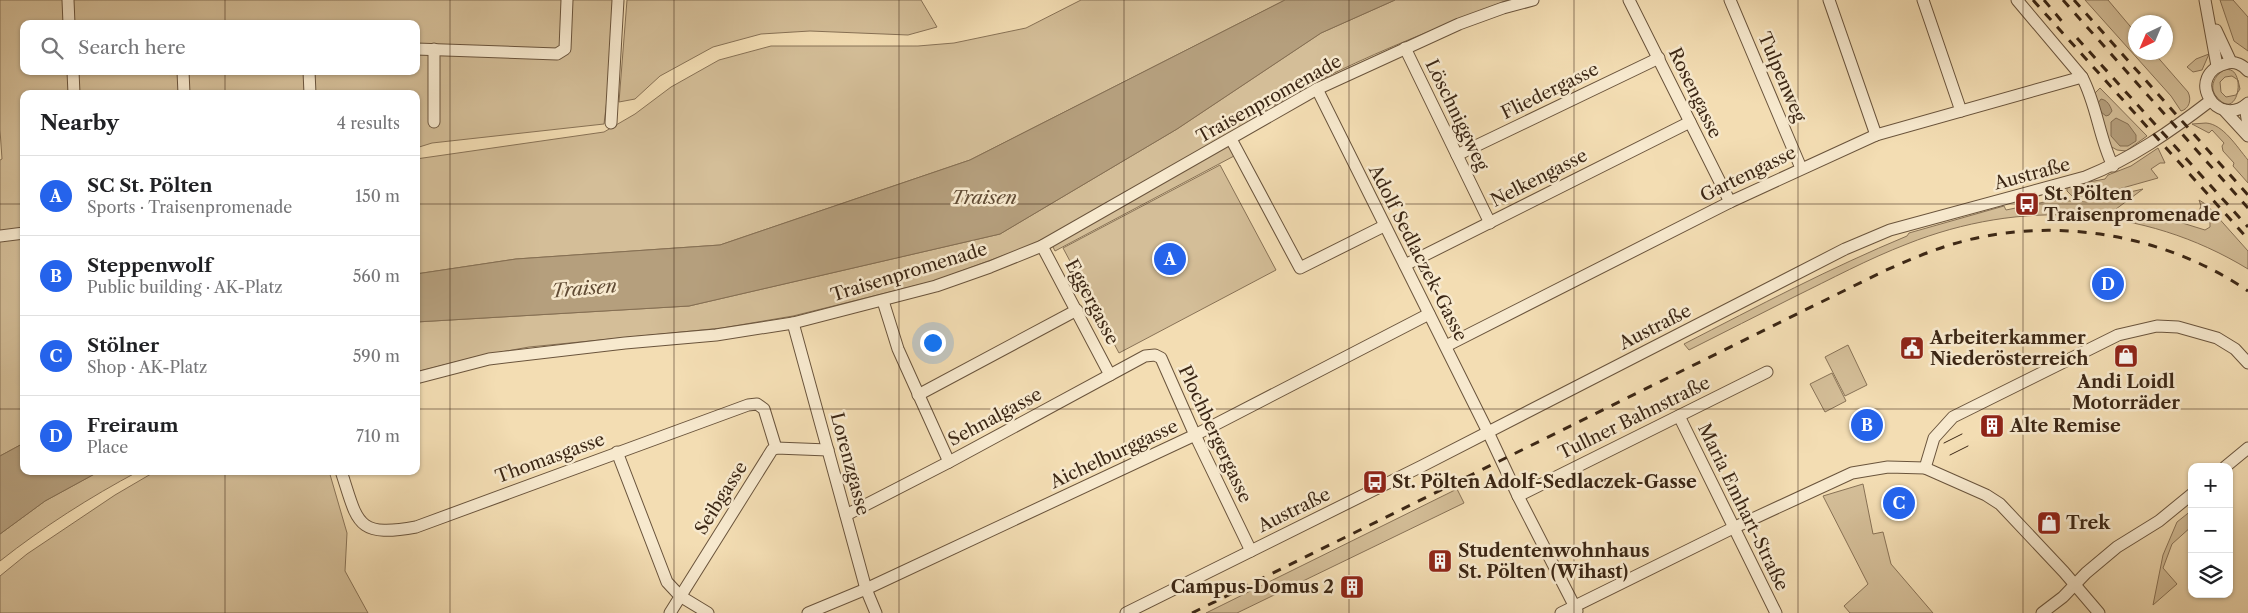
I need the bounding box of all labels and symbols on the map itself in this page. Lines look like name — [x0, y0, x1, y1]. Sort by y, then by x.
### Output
north arrow — [2128, 15, 2173, 60]
street label: Tulpenweg — [1753, 29, 1811, 126]
street label: Rosengasse — [1664, 44, 1726, 142]
street label: Traisenpromenade — [1193, 50, 1345, 148]
street label: Löschniggweg — [1421, 56, 1494, 175]
street label: Fliedergasse — [1498, 58, 1602, 124]
street label: Gartengasse — [1696, 141, 1800, 207]
street label: Nelkengasse — [1487, 144, 1591, 212]
street label: Austraße — [1991, 153, 2072, 195]
street label: Adolf Sedlaczek-Gasse — [1364, 160, 1472, 345]
place label: St. Pölten Traisenpromenade — [2044, 183, 2220, 226]
water label: Traisen — [951, 186, 1017, 209]
bus stop icon: St. Pölten Traisenpromenade — [2014, 191, 2040, 217]
street label: Traisenpromenade — [828, 238, 990, 306]
pin: A — [1154, 240, 1186, 278]
street label: Eggergasse — [1060, 256, 1124, 348]
pin: D — [2092, 265, 2124, 303]
water label: Traisen — [550, 274, 618, 303]
street label: Austraße — [1614, 300, 1695, 355]
place label: Arbeiterkammer Niederösterreich — [1929, 327, 2089, 370]
your location — [920, 330, 946, 356]
public building icon: Arbeiterkammer Niederösterreich — [1899, 335, 1925, 361]
shop icon: Andi Loidl Motorräder — [2113, 343, 2139, 369]
street label: Plochbergergasse — [1174, 362, 1256, 506]
place label: Andi Loidl Motorräder — [2072, 371, 2180, 414]
street label: Tullner Bahnstraße — [1554, 372, 1714, 464]
street label: Sehnalgasse — [944, 383, 1046, 451]
pin: B — [1851, 406, 1883, 444]
street label: Lorenzgasse — [826, 410, 874, 518]
building icon: Alte Remise — [1979, 413, 2005, 439]
street label: Aichelburggasse — [1046, 415, 1181, 494]
place label: Alte Remise — [2009, 415, 2121, 437]
street label: Maria Emhart-Straße — [1693, 420, 1793, 594]
street label: Thomasgasse — [492, 428, 608, 488]
street label: Seibgasse — [690, 457, 752, 539]
bus stop icon: St. Pölten Adolf-Sedlaczek-Gasse — [1362, 469, 1388, 495]
place label: St. Pölten Adolf-Sedlaczek-Gasse — [1392, 471, 1697, 493]
street label: Austraße — [1253, 483, 1334, 537]
pin: C — [1883, 484, 1915, 522]
shop icon: Trek — [2036, 510, 2062, 536]
place label: Trek — [2066, 512, 2111, 534]
place label: Studentenwohnhaus St. Pölten (Wihast) — [1458, 540, 1650, 583]
building icon: Studentenwohnhaus St. Pölten (Wihast) — [1427, 548, 1453, 574]
building icon: Campus-Domus 2 — [1339, 574, 1365, 600]
place label: Campus-Domus 2 — [1171, 576, 1334, 598]

